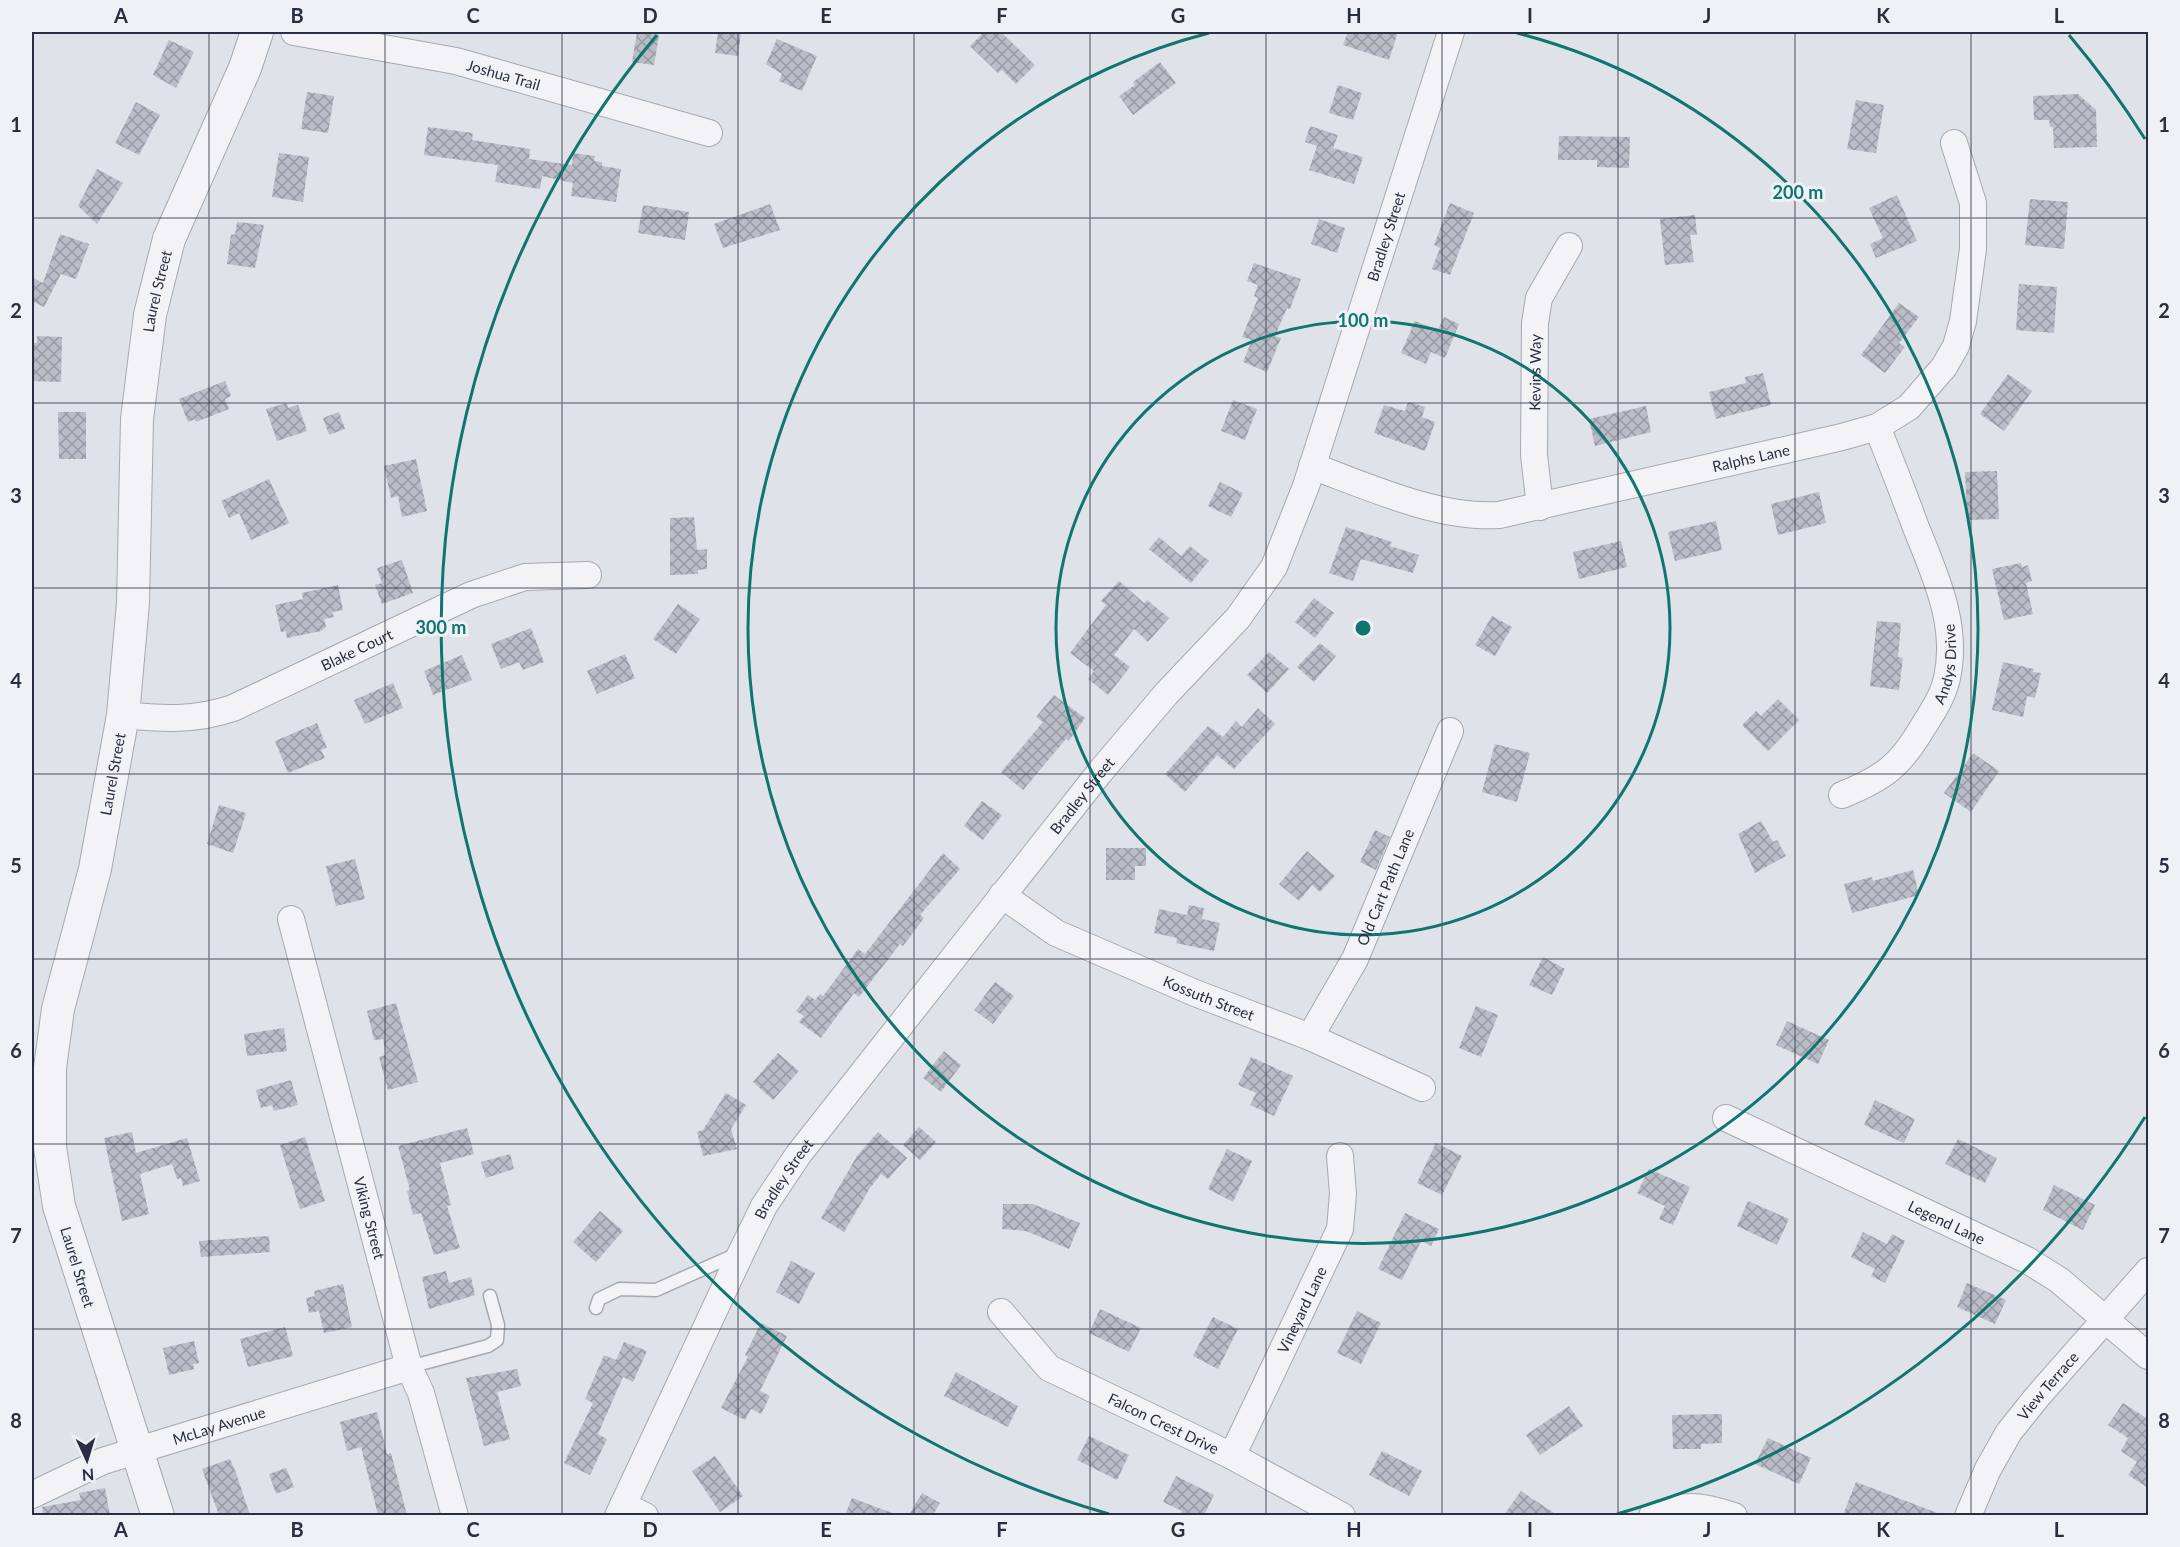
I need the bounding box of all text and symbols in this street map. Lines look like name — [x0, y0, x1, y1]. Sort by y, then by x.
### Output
text: A — [113, 3, 128, 27]
text: B — [290, 3, 304, 27]
text: C — [466, 3, 480, 27]
text: D — [642, 3, 658, 27]
text: E — [820, 3, 832, 27]
text: F — [996, 3, 1008, 27]
text: G — [1171, 3, 1185, 27]
text: H — [1346, 3, 1362, 27]
text: I — [1527, 3, 1533, 27]
text: J — [1703, 3, 1711, 27]
text: K — [1876, 3, 1890, 27]
text: L — [2054, 3, 2065, 27]
street label: Joshua Trail — [465, 55, 542, 94]
text: 1 — [10, 112, 22, 136]
text: 1 — [2158, 112, 2170, 136]
text: 200 m — [1773, 181, 1823, 203]
street label: Bradley Street — [1363, 189, 1409, 283]
street label: Laurel Street — [139, 248, 175, 333]
text: 2 — [10, 298, 22, 322]
text: 2 — [2158, 298, 2170, 322]
text: 100 m — [1338, 309, 1388, 331]
street label: Kevins Way — [1525, 334, 1544, 411]
street label: Ralphs Lane — [1710, 440, 1791, 475]
text: 3 — [10, 483, 22, 507]
text: 3 — [2158, 483, 2170, 507]
text: 300 m — [416, 616, 466, 638]
centre of rings — [1353, 618, 1373, 638]
street label: Andys Drive — [1929, 623, 1959, 707]
street label: Blake Court — [318, 624, 396, 674]
text: 4 — [10, 668, 22, 692]
text: 4 — [2158, 668, 2170, 692]
street label: Laurel Street — [96, 731, 129, 817]
street label: Bradley Street — [1046, 753, 1118, 837]
street label: Old Cart Path Lane — [1353, 826, 1417, 948]
text: 5 — [10, 853, 22, 877]
text: 5 — [2158, 853, 2170, 877]
street label: Kossuth Street — [1161, 971, 1257, 1024]
text: 6 — [10, 1038, 22, 1062]
text: 6 — [2158, 1038, 2170, 1062]
street label: Bradley Street — [750, 1134, 817, 1222]
street label: Viking Street — [350, 1175, 389, 1262]
street label: Legend Lane — [1905, 1196, 1988, 1248]
text: 7 — [10, 1223, 22, 1247]
text: 7 — [2158, 1223, 2170, 1247]
street label: Laurel Street — [57, 1224, 99, 1310]
street label: Vineyard Lane — [1273, 1263, 1330, 1356]
street label: View Terrace — [2013, 1348, 2082, 1424]
street label: Falcon Crest Drive — [1105, 1389, 1222, 1457]
street label: McLay Avenue — [170, 1403, 268, 1448]
text: 8 — [10, 1408, 22, 1432]
text: 8 — [2158, 1408, 2170, 1432]
north arrow — [57, 1430, 117, 1490]
text: N — [81, 1466, 95, 1485]
text: A — [113, 1517, 128, 1541]
text: B — [290, 1517, 304, 1541]
text: C — [466, 1517, 480, 1541]
text: D — [642, 1517, 658, 1541]
text: E — [820, 1517, 832, 1541]
text: F — [996, 1517, 1008, 1541]
text: G — [1171, 1517, 1185, 1541]
text: H — [1346, 1517, 1362, 1541]
text: I — [1527, 1517, 1533, 1541]
text: J — [1703, 1517, 1711, 1541]
text: K — [1876, 1517, 1890, 1541]
text: L — [2054, 1517, 2065, 1541]

